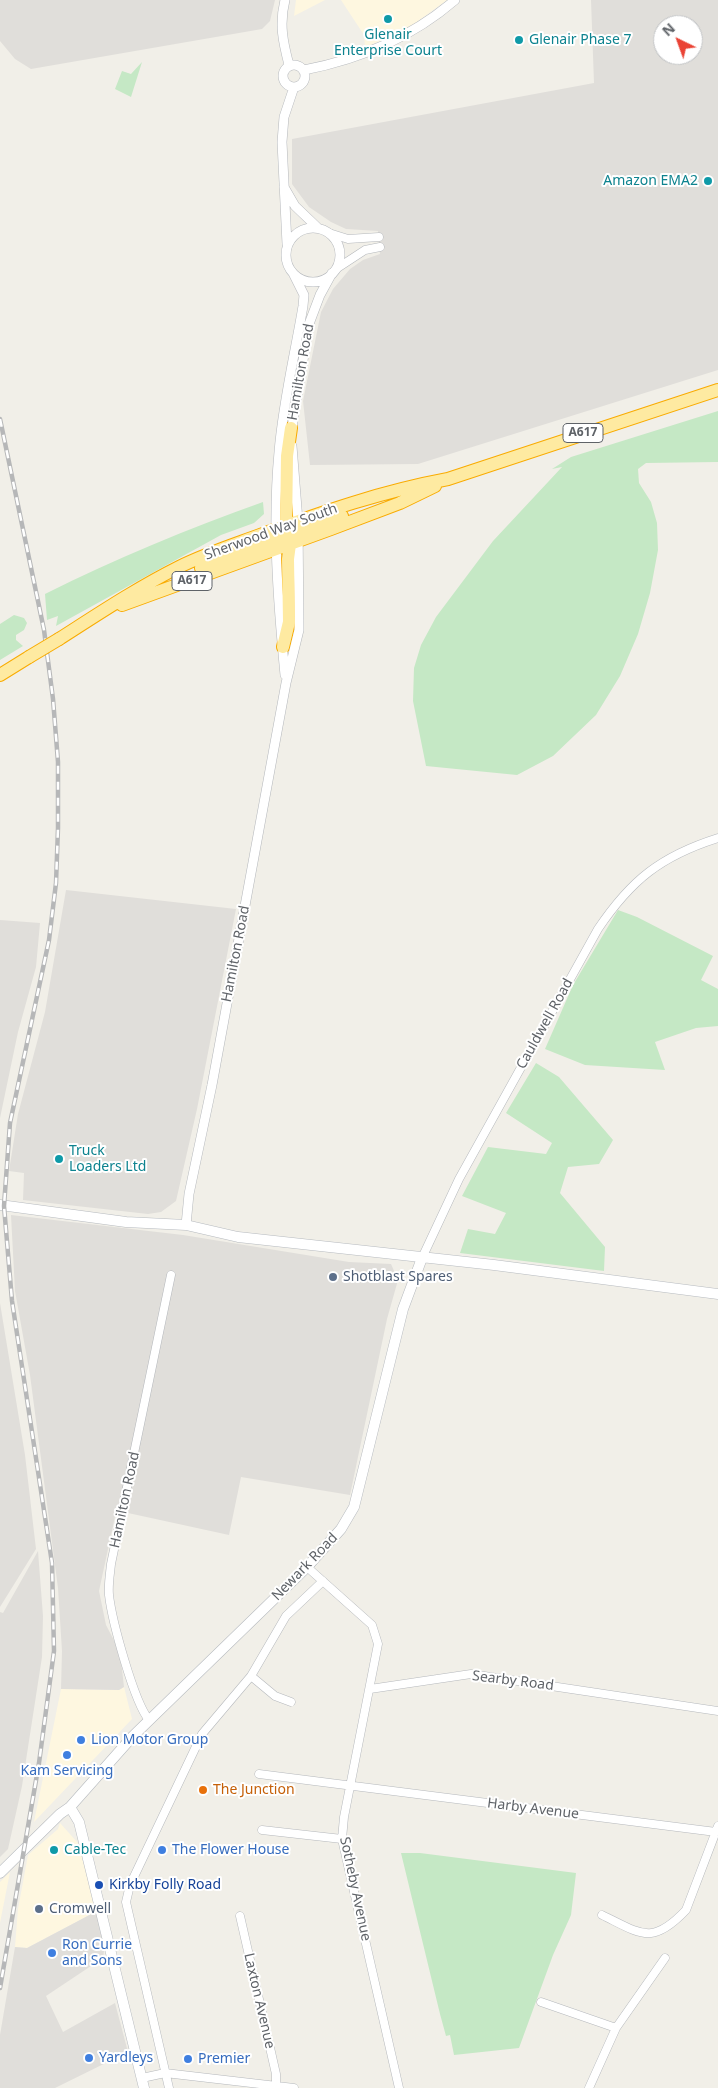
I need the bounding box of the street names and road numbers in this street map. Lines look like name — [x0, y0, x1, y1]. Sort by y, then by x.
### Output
street label: Hamilton Road — [284, 322, 318, 422]
road number: A617 — [563, 423, 603, 442]
street label: Sherwood Way South — [202, 500, 340, 564]
road number: A617 — [172, 572, 212, 590]
street label: Hamilton Road — [218, 904, 254, 1004]
street label: Cauldwell Road — [513, 976, 577, 1072]
street label: Hamilton Road — [107, 1450, 143, 1550]
street label: Newark Road — [269, 1530, 341, 1604]
street label: Searby Road — [471, 1668, 555, 1694]
street label: Harby Avenue — [486, 1795, 580, 1823]
street label: Sotheby Avenue — [336, 1835, 374, 1943]
street label: Laxton Avenue — [240, 1952, 278, 2050]

